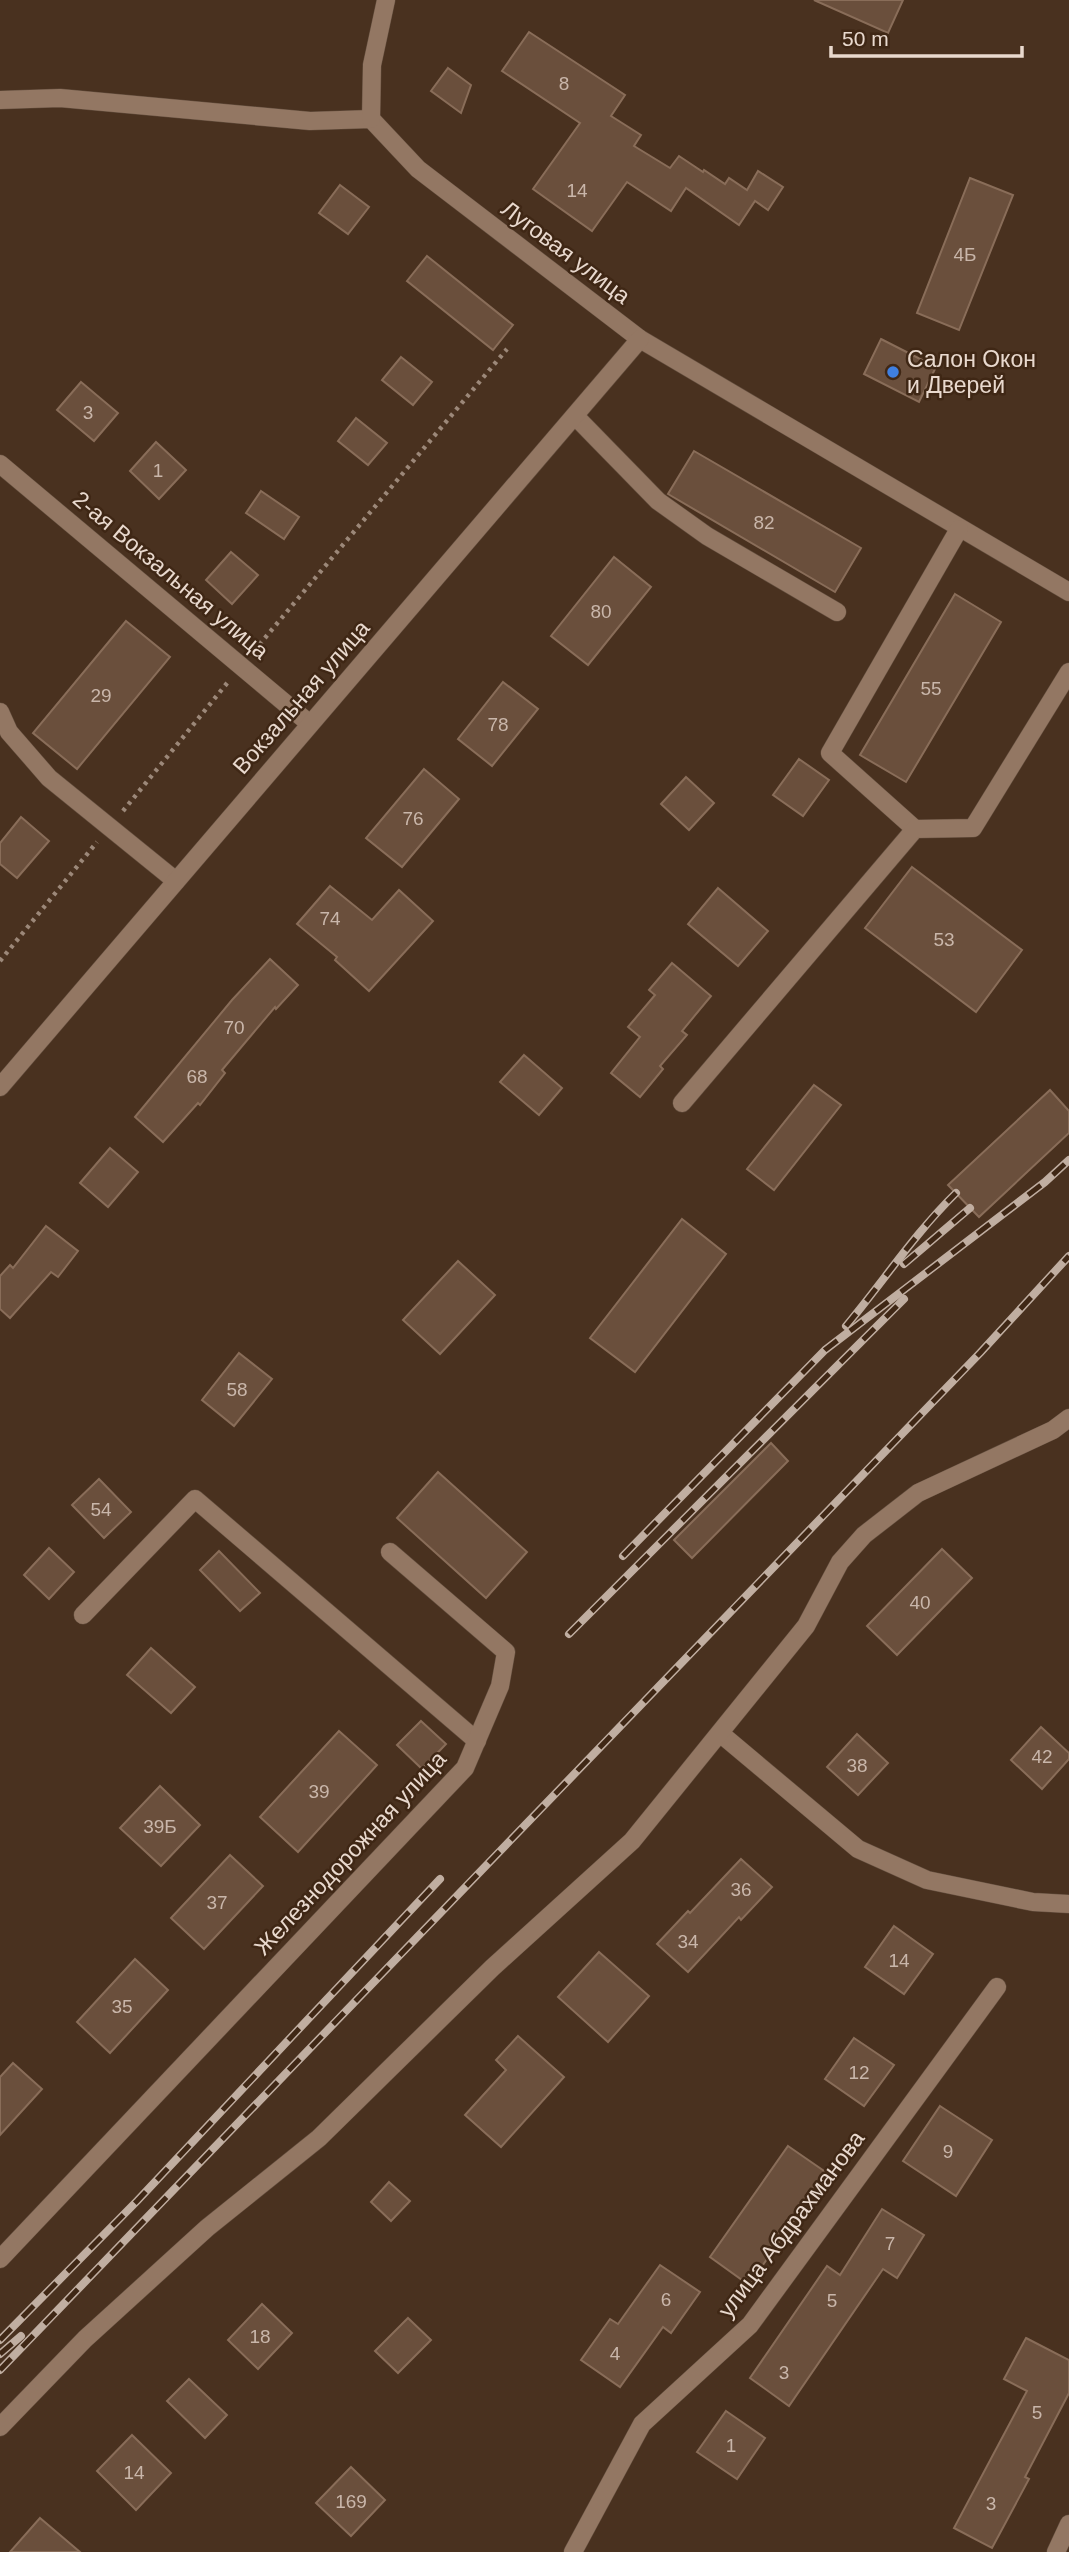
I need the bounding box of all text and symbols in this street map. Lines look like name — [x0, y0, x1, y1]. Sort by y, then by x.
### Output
scale bar — [831, 14, 1022, 58]
text: 50 m — [842, 27, 889, 50]
house number: 8 — [559, 73, 569, 94]
house number: 14 — [566, 180, 588, 201]
street label: Луговая улица — [497, 195, 636, 309]
house number: 4Б — [953, 244, 977, 265]
place label: Салон Окон и Дверей — [907, 346, 1036, 398]
marker: Салон Окон и Дверей — [885, 364, 901, 380]
house number: 3 — [83, 402, 93, 423]
house number: 1 — [153, 460, 163, 481]
street label: 2-ая Вокзальная улица — [68, 486, 274, 664]
house number: 82 — [753, 512, 775, 533]
house number: 80 — [590, 601, 612, 622]
street label: Вокзальная улица — [227, 615, 375, 779]
house number: 55 — [920, 678, 942, 699]
house number: 29 — [90, 685, 112, 706]
house number: 78 — [487, 714, 509, 735]
house number: 76 — [402, 808, 424, 829]
house number: 74 — [319, 908, 341, 929]
house number: 53 — [933, 929, 955, 950]
house number: 70 — [223, 1017, 245, 1038]
house number: 68 — [186, 1066, 208, 1087]
house number: 58 — [226, 1379, 248, 1400]
house number: 54 — [90, 1499, 112, 1520]
house number: 40 — [909, 1592, 931, 1613]
street label: Железнодорожная улица — [249, 1746, 451, 1960]
house number: 42 — [1031, 1746, 1053, 1767]
house number: 38 — [846, 1755, 868, 1776]
house number: 39 — [308, 1781, 330, 1802]
house number: 39Б — [143, 1816, 177, 1837]
house number: 36 — [730, 1879, 752, 1900]
house number: 37 — [206, 1892, 228, 1913]
house number: 34 — [677, 1931, 699, 1952]
house number: 14 — [888, 1950, 910, 1971]
house number: 35 — [111, 1996, 133, 2017]
house number: 12 — [848, 2062, 870, 2083]
street label: улица Абдрахманова — [712, 2126, 870, 2322]
house number: 9 — [943, 2141, 953, 2162]
house number: 7 — [885, 2233, 895, 2254]
house number: 6 — [661, 2289, 671, 2310]
house number: 5 — [827, 2290, 837, 2311]
house number: 18 — [249, 2326, 271, 2347]
house number: 4 — [610, 2343, 621, 2364]
house number: 3 — [779, 2362, 789, 2383]
house number: 5 — [1032, 2402, 1042, 2423]
house number: 1 — [726, 2435, 736, 2456]
house number: 14 — [123, 2462, 145, 2483]
house number: 169 — [335, 2491, 367, 2512]
house number: 3 — [986, 2493, 996, 2514]

